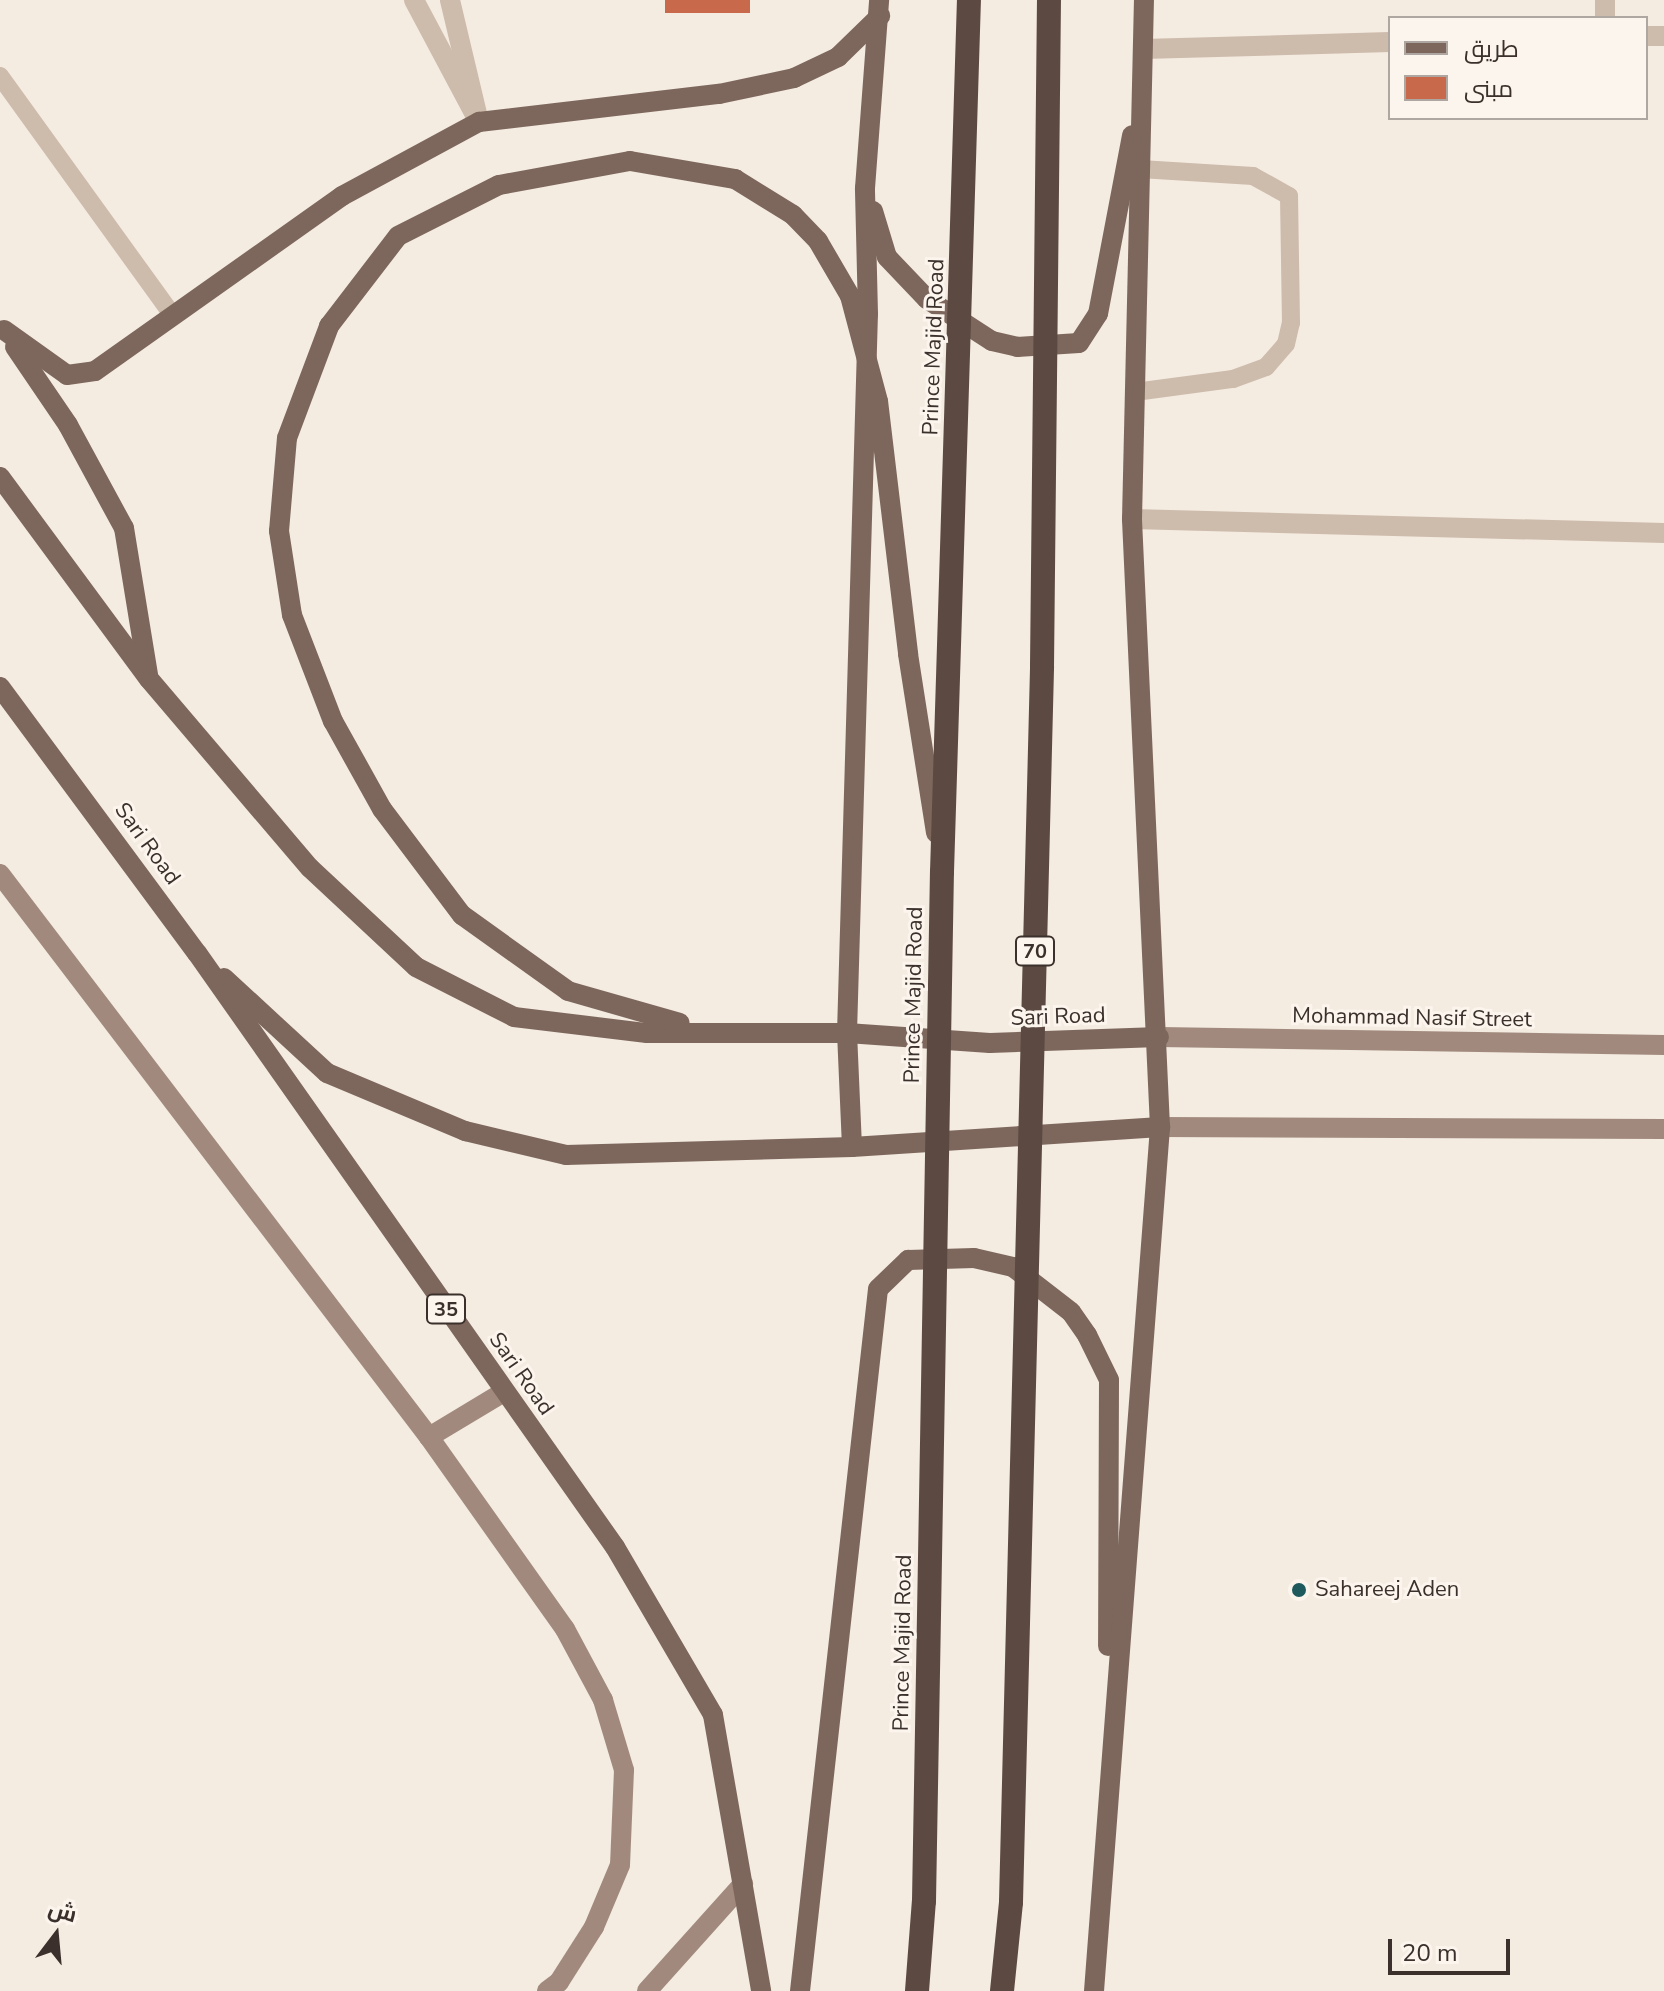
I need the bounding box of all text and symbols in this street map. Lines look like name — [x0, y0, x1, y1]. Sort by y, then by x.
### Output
legend — [1388, 16, 1648, 120]
text: طريق — [1464, 33, 1519, 65]
text: مبنى — [1464, 73, 1513, 105]
street label: Prince Majid Road — [918, 258, 950, 436]
street label: Sari Road — [108, 798, 186, 890]
street label: Prince Majid Road — [899, 906, 929, 1084]
road number: 70 — [1015, 935, 1055, 967]
street label: Sari Road — [1010, 1002, 1106, 1032]
street label: Mohammad Nasif Street — [1292, 1003, 1532, 1033]
road number: 35 — [426, 1293, 466, 1325]
street label: Sari Road — [483, 1328, 559, 1420]
street label: Prince Majid Road — [888, 1554, 918, 1732]
place label: Sahareej Aden — [1315, 1577, 1459, 1603]
marker: Sahareej Aden — [1290, 1581, 1308, 1599]
text: ش — [45, 1894, 80, 1930]
north arrow — [16, 1895, 96, 1975]
scale bar — [1392, 1923, 1514, 1973]
text: 20 m — [1402, 1937, 1458, 1969]

